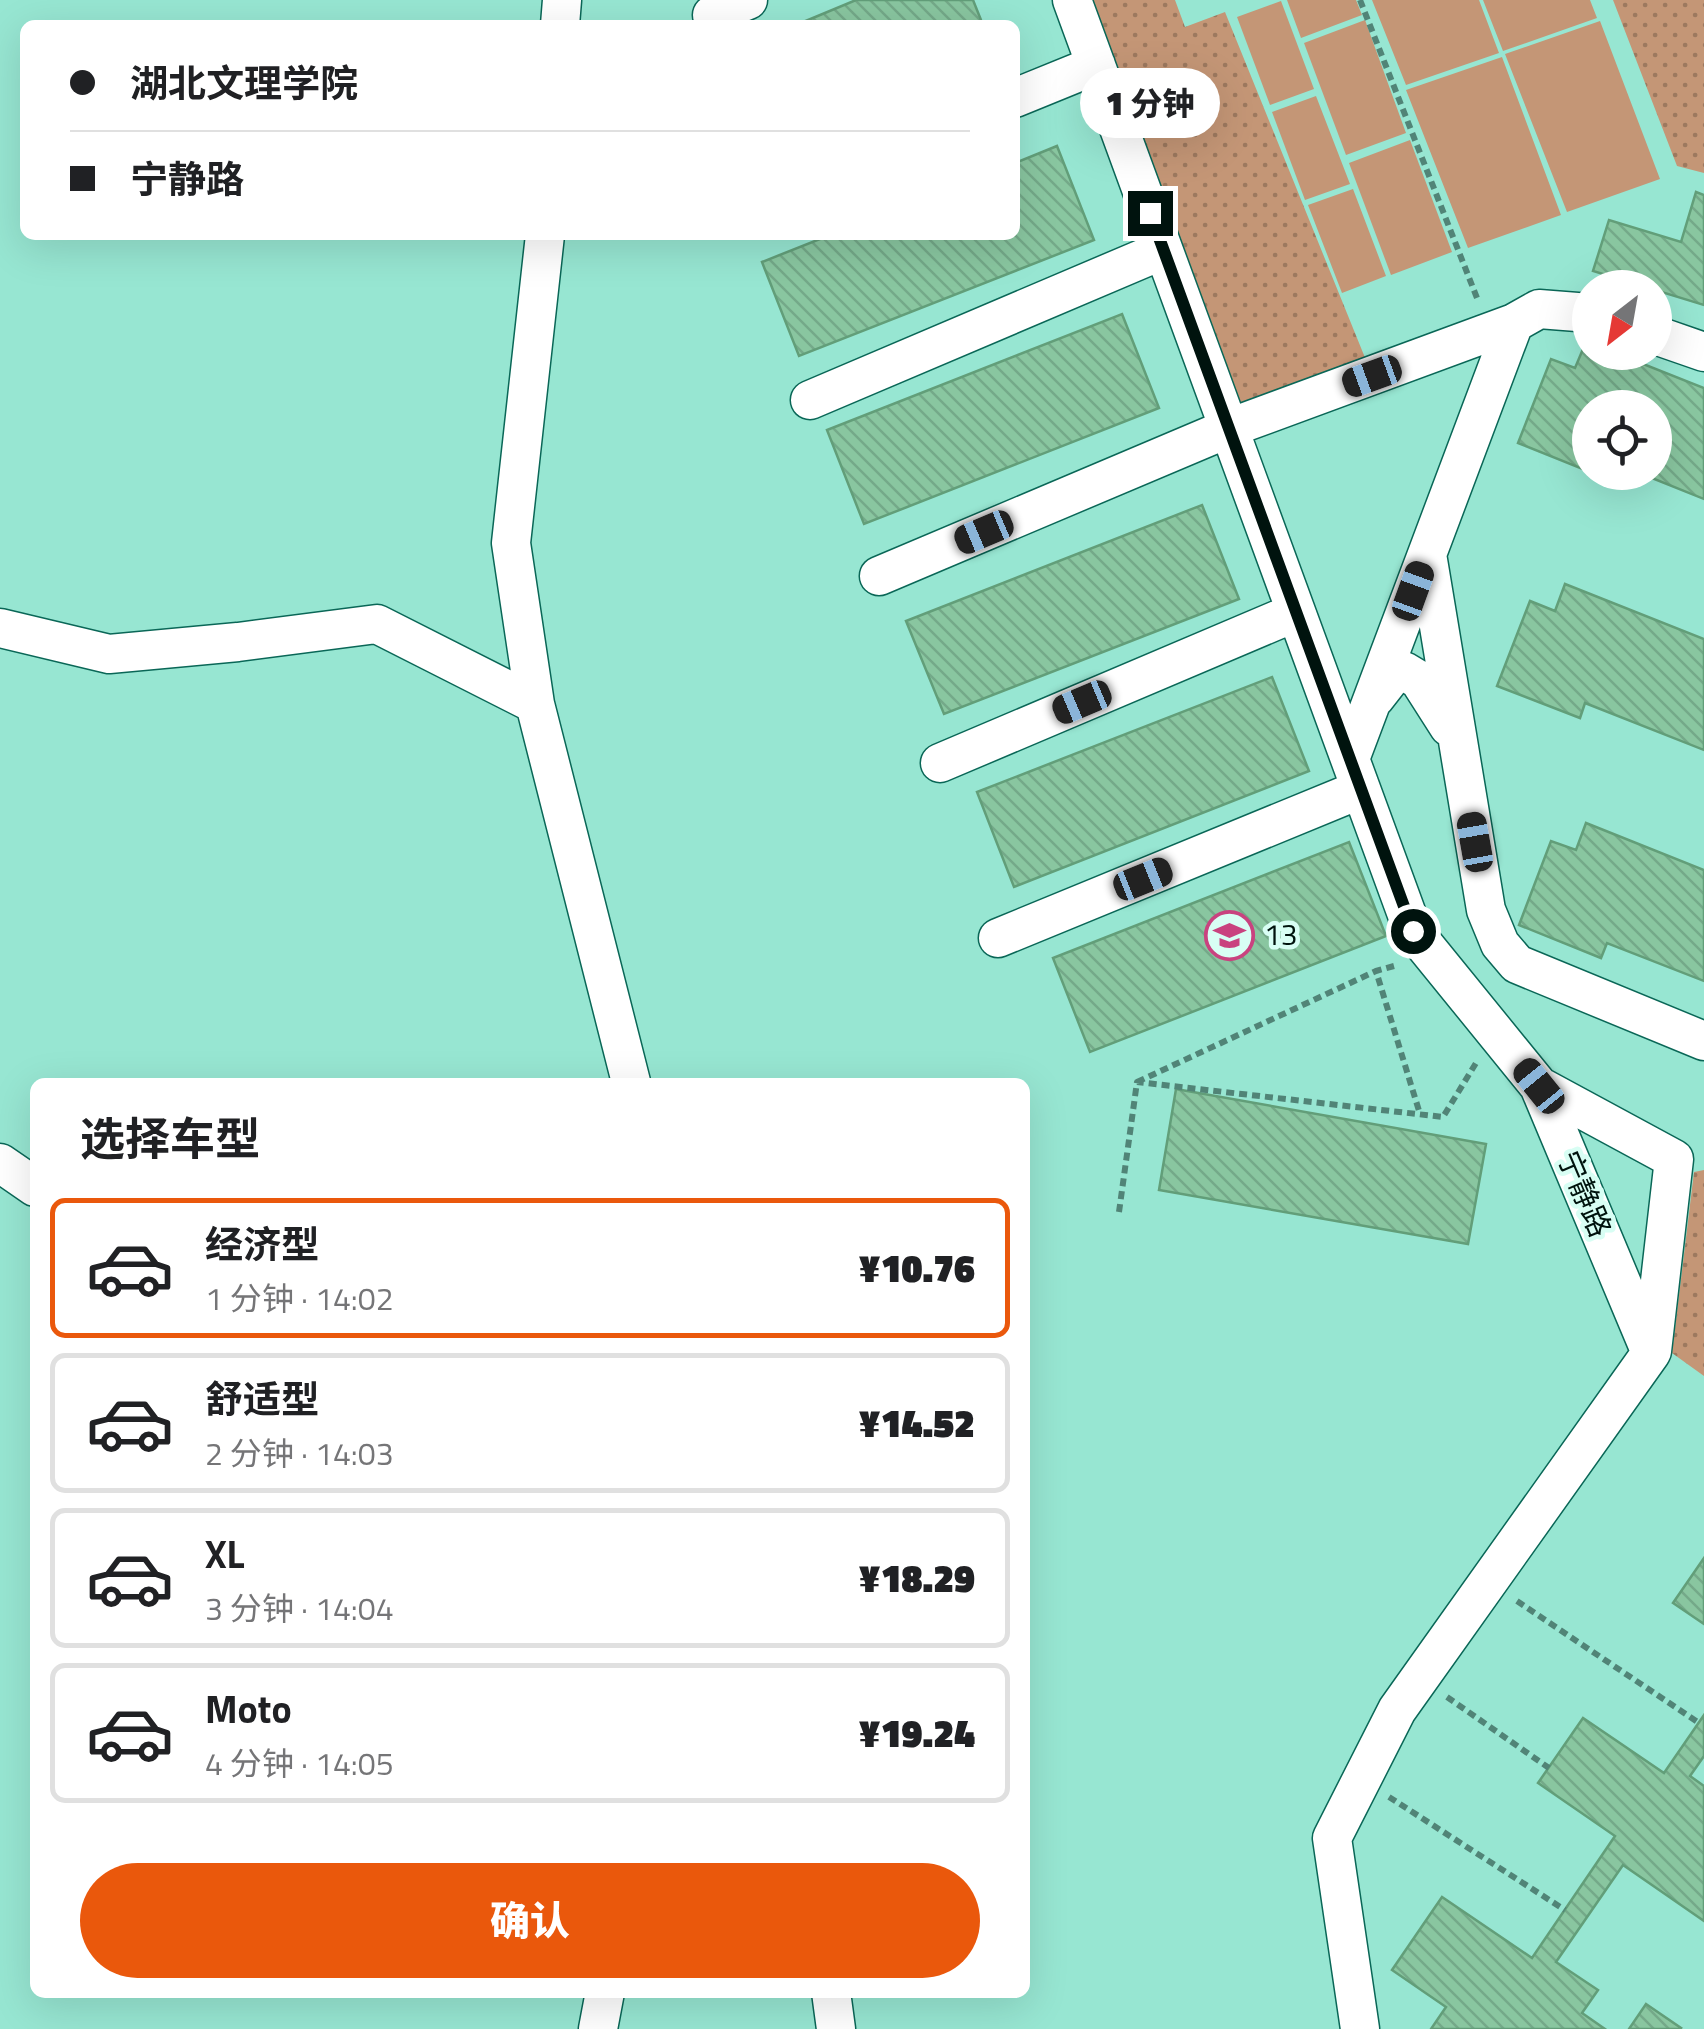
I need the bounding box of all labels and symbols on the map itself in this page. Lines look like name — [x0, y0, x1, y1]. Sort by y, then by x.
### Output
callout: 1 分钟 — [1080, 68, 1220, 138]
route end — [1128, 191, 1173, 236]
north arrow — [1572, 270, 1672, 370]
car — [1339, 352, 1405, 400]
car — [951, 506, 1017, 558]
car — [1389, 558, 1437, 624]
car — [1049, 676, 1115, 728]
car — [1455, 810, 1495, 874]
car — [1110, 854, 1176, 904]
school or university icon: 13 — [1203, 909, 1255, 961]
route start — [1391, 909, 1436, 954]
place label: 13 — [1264, 911, 1298, 957]
car — [1508, 1053, 1570, 1119]
street label: 宁静路 — [1546, 1143, 1624, 1244]

